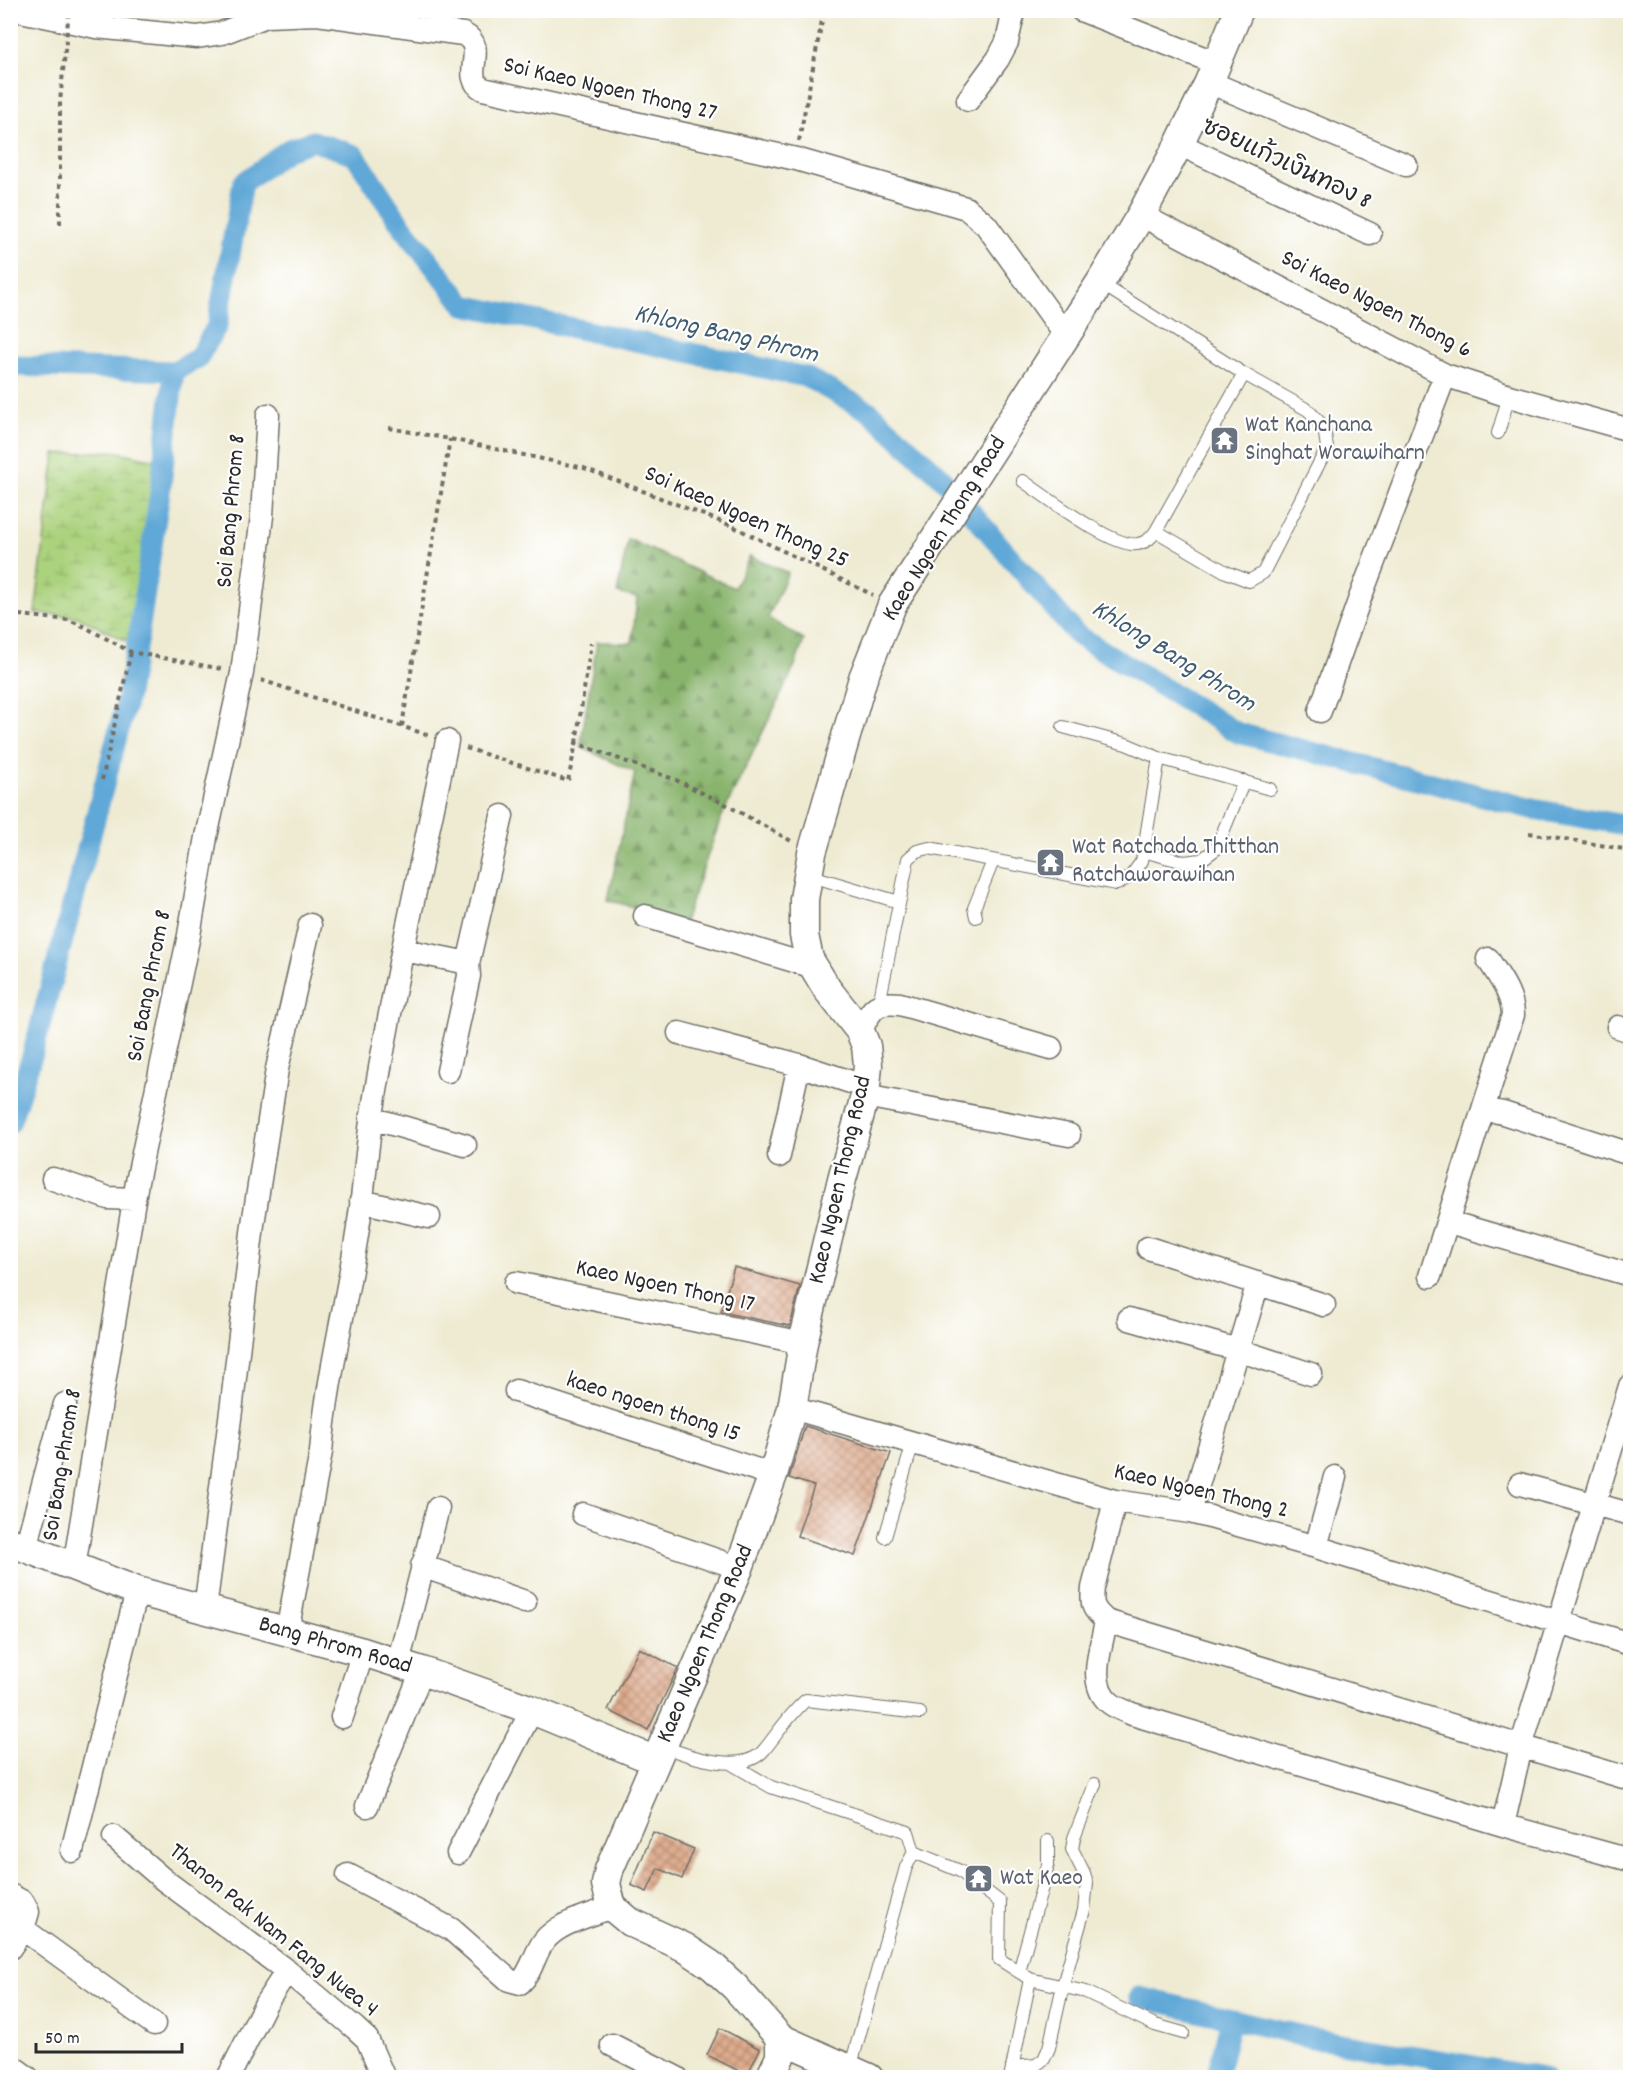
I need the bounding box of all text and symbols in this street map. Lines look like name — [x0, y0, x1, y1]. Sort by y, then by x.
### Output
street label: Soi Kaeo Ngoen Thong 27 — [500, 49, 720, 131]
street label: ซอยแก้วเงินทอง 8 — [1196, 110, 1377, 219]
street label: Soi Kaeo Ngoen Thong 6 — [1274, 242, 1478, 368]
water label: Khlong Bang Phrom — [630, 296, 823, 374]
place label: Wat Kanchana Singhat Worawiharn — [1245, 409, 1425, 471]
temple icon: Wat Kanchana Singhat Worawiharn — [1208, 424, 1240, 456]
street label: Kaeo Ngoen Thong Road — [874, 430, 1016, 628]
street label: Soi Bang Phrom 8 — [208, 433, 256, 589]
street label: Soi Kaeo Ngoen Thong 25 — [638, 458, 854, 578]
water label: Khlong Bang Phrom — [1084, 592, 1263, 723]
place label: Wat Ratchada Thitthan Ratchaworawihan — [1072, 831, 1279, 893]
temple icon: Wat Ratchada Thitthan Ratchaworawihan — [1035, 846, 1067, 878]
street label: Soi Bang Phrom 8 — [119, 907, 181, 1065]
street label: Kaeo Ngoen Thong Road — [801, 1073, 881, 1287]
street label: Kaeo Ngoen Thong 17 — [572, 1251, 758, 1323]
street label: kaeo ngoen thong 15 — [562, 1364, 744, 1452]
street label: Soi Bang Phrom 8 — [34, 1386, 92, 1544]
street label: Kaeo Ngoen Thong 2 — [1110, 1455, 1292, 1529]
street label: Kaeo Ngoen Thong Road — [649, 1540, 763, 1748]
street label: Bang Phrom Road — [254, 1608, 416, 1684]
street label: Thanon Pak Nam Fang Nuea 4 — [161, 1836, 385, 2026]
place label: Wat Kaeo — [1000, 1862, 1083, 1896]
temple icon: Wat Kaeo — [963, 1863, 995, 1895]
scale bar — [36, 2016, 182, 2054]
text: 50 m — [45, 2027, 80, 2052]

